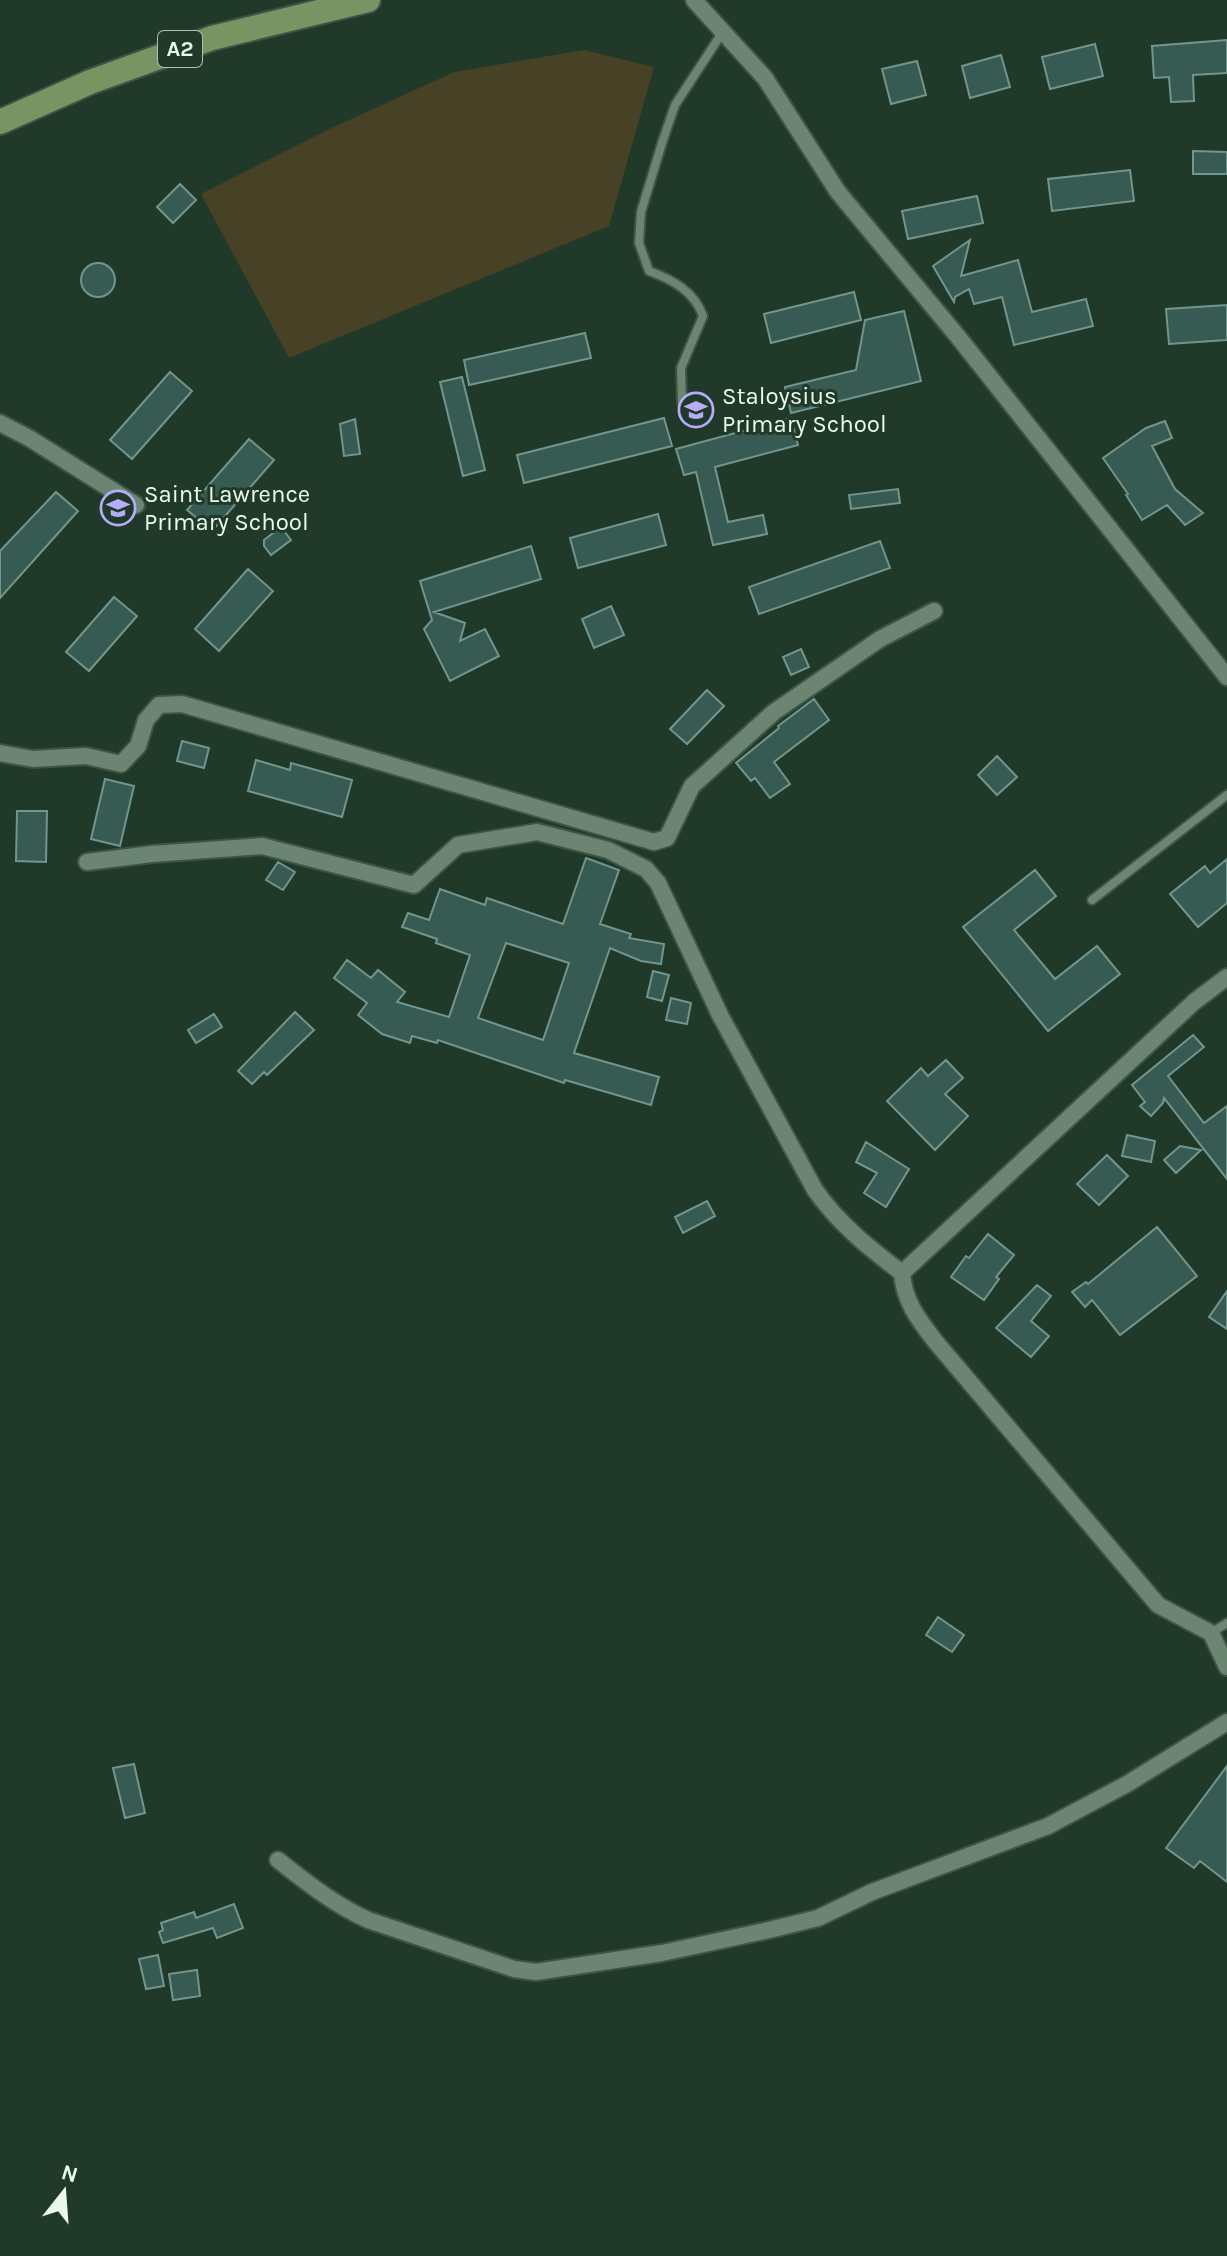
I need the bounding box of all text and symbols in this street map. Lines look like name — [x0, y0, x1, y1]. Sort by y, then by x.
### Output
road number: A2 — [158, 31, 202, 67]
place label: Staloysius Primary School — [722, 382, 887, 438]
school or university icon: Staloysius Primary School — [677, 391, 715, 429]
place label: Saint Lawrence Primary School — [144, 480, 310, 536]
school or university icon: Saint Lawrence Primary School — [99, 489, 137, 527]
north arrow — [24, 2152, 104, 2232]
text: N — [58, 2159, 81, 2189]

